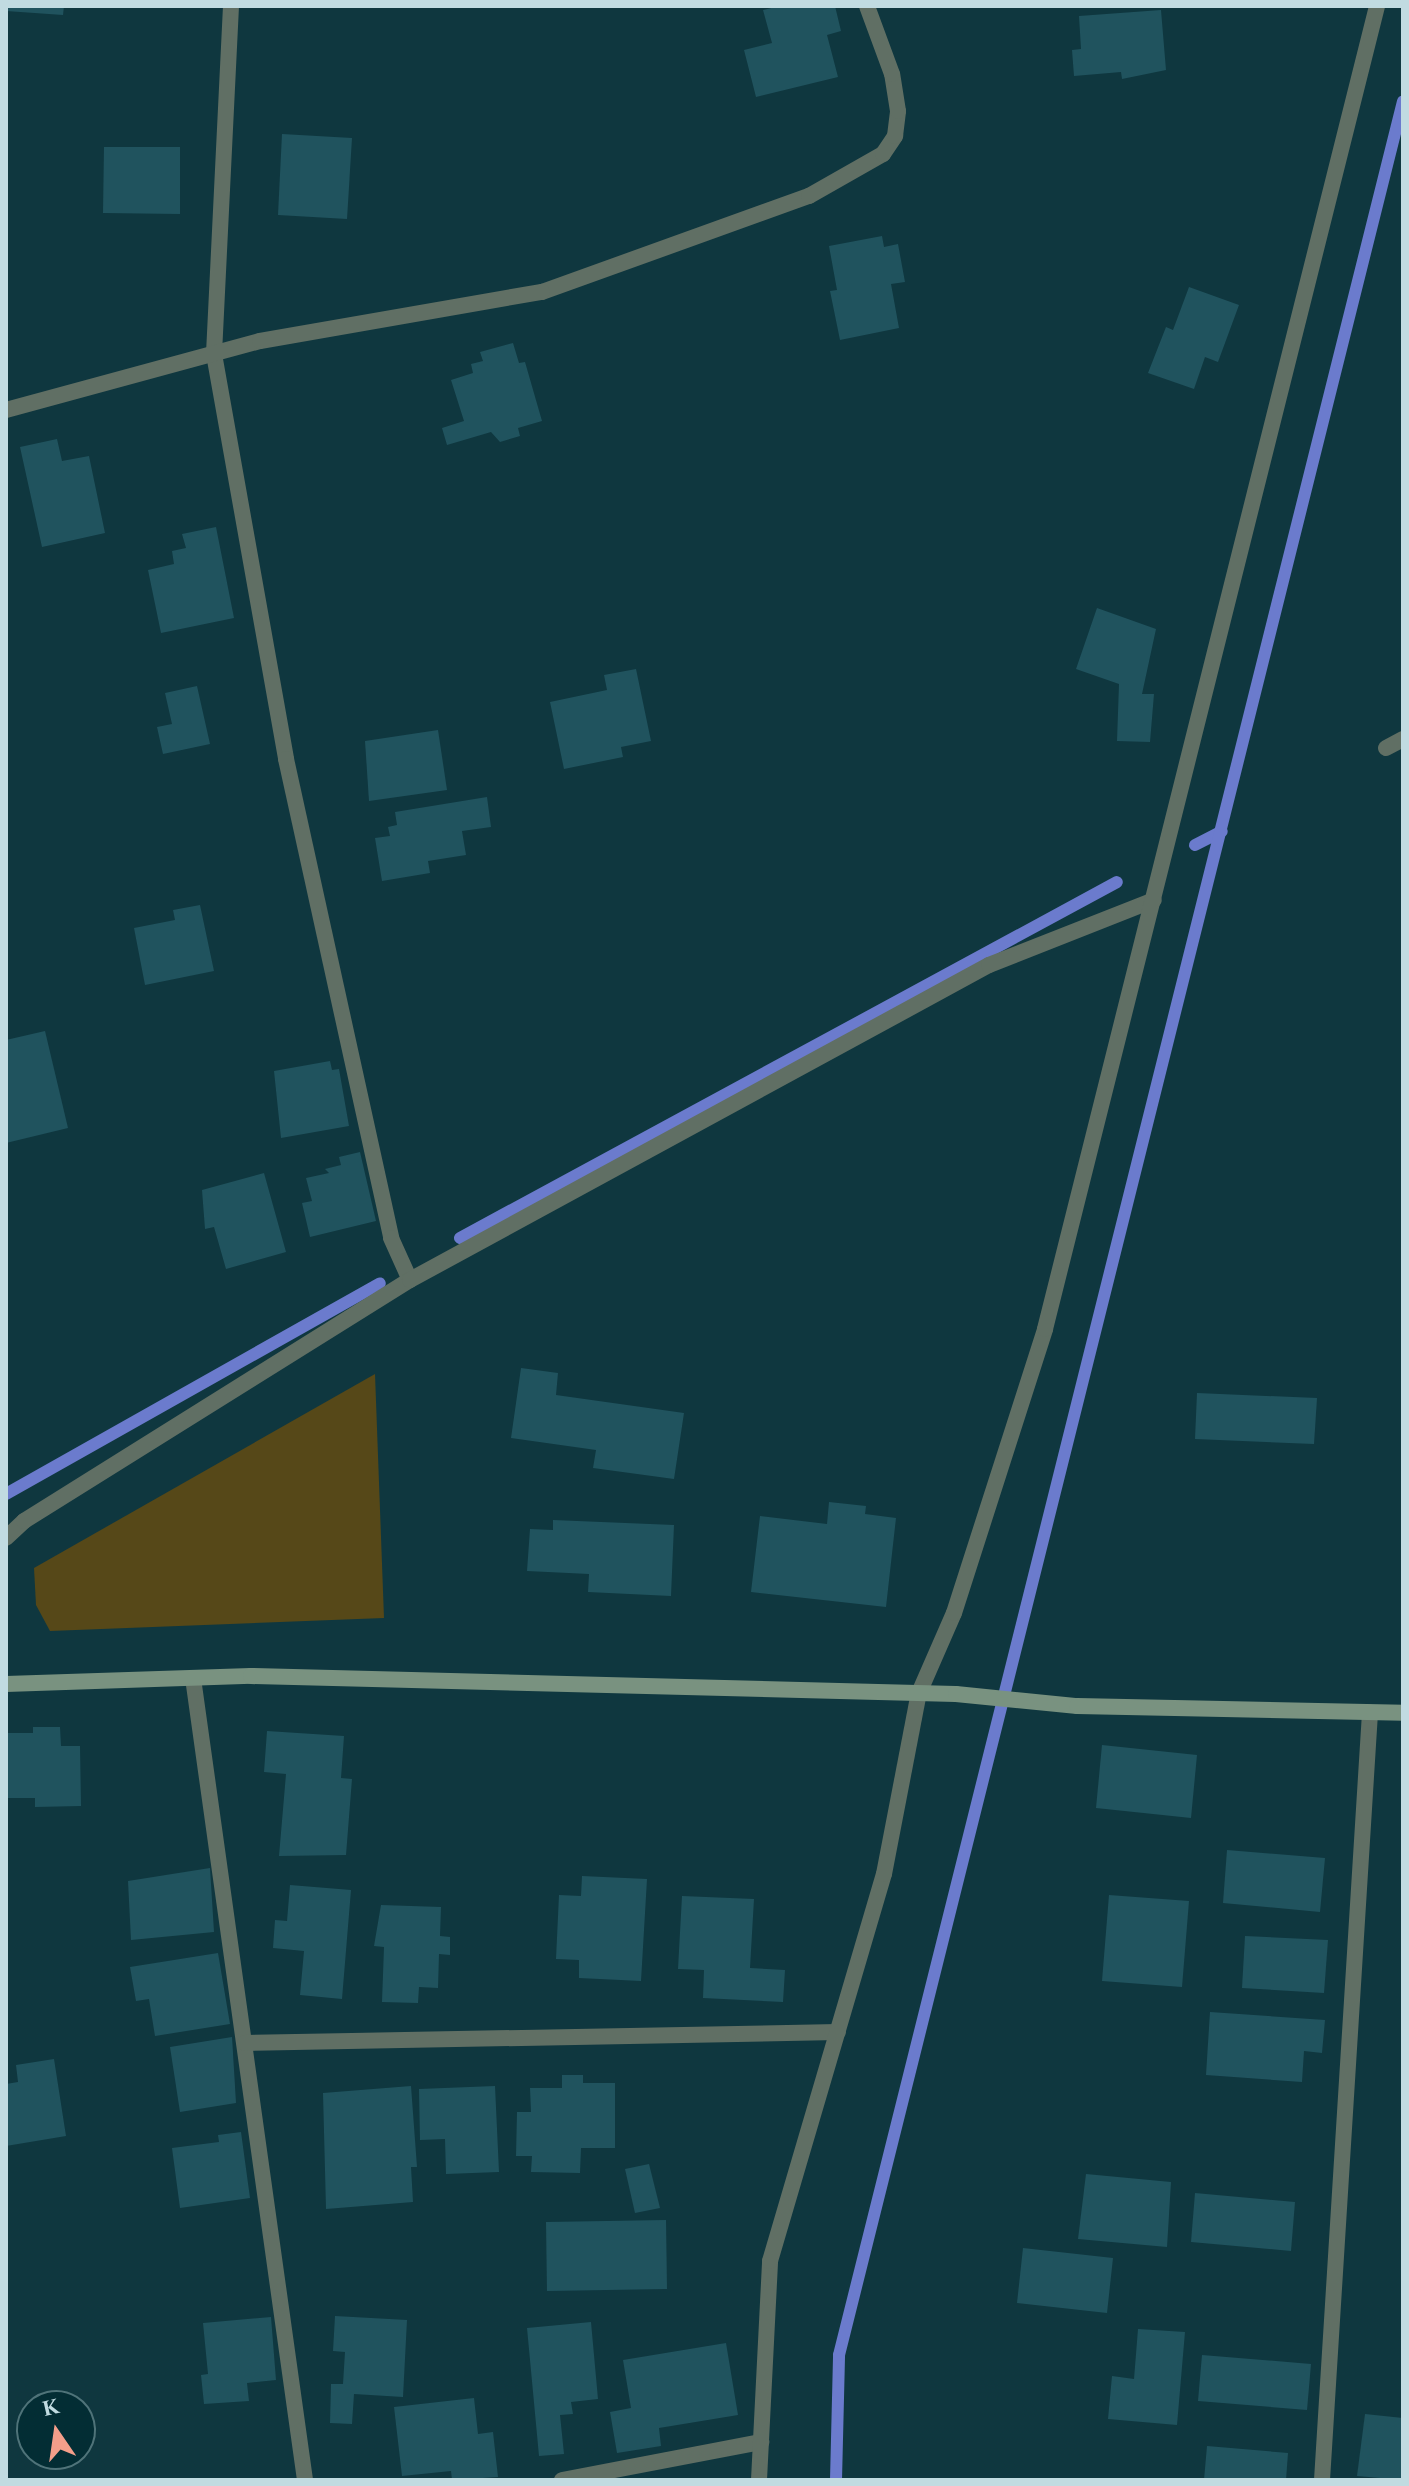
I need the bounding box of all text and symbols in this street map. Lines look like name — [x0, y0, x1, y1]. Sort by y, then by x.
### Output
north arrow — [16, 2390, 96, 2470]
text: K — [39, 2390, 63, 2426]

